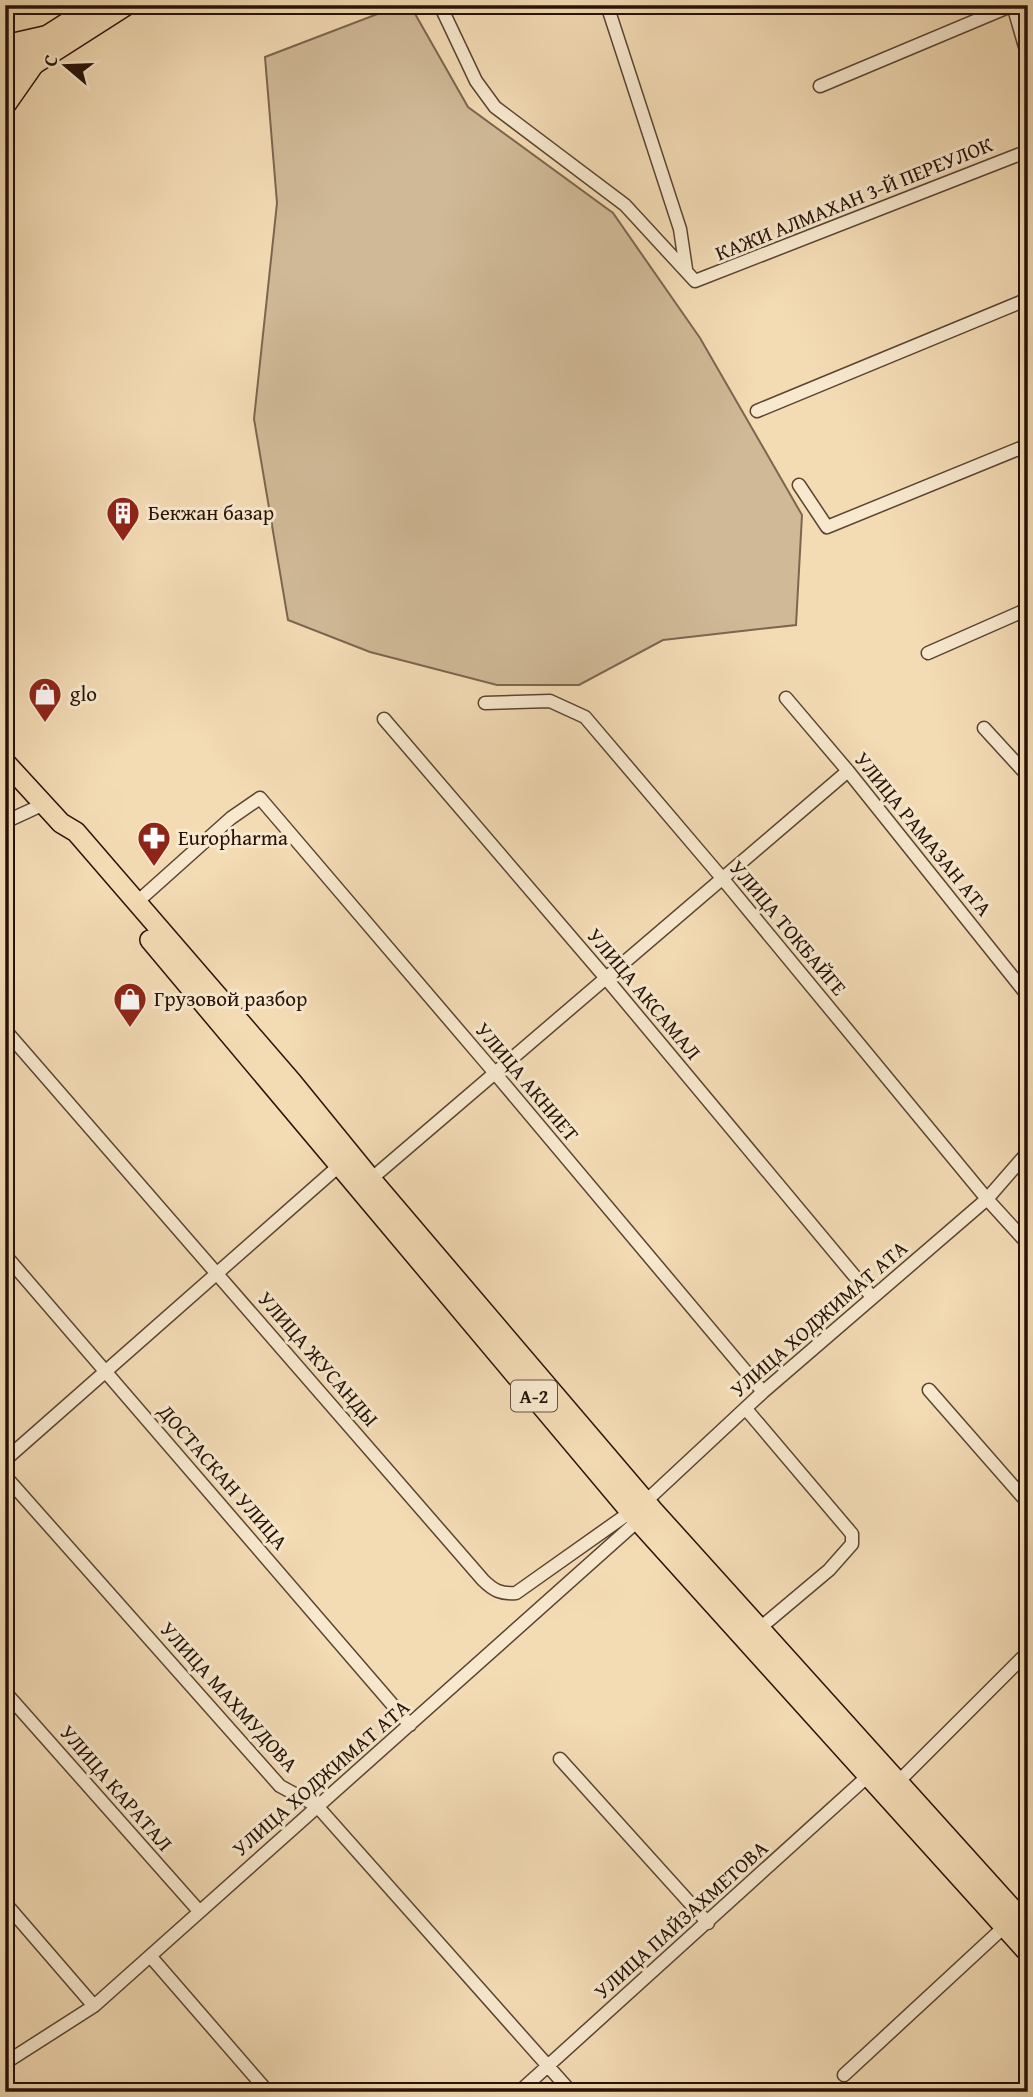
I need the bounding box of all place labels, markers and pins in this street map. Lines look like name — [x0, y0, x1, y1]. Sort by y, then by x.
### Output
building icon: Бекжан базар — [104, 494, 142, 543]
place label: Бекжан базар — [148, 497, 274, 528]
shop icon: glo — [26, 675, 64, 724]
place label: glo — [70, 678, 97, 709]
pharmacy icon: Europharma — [135, 819, 173, 868]
place label: Europharma — [178, 822, 288, 853]
shop icon: Грузовой разбор — [111, 980, 149, 1029]
place label: Грузовой разбор — [154, 983, 307, 1014]

